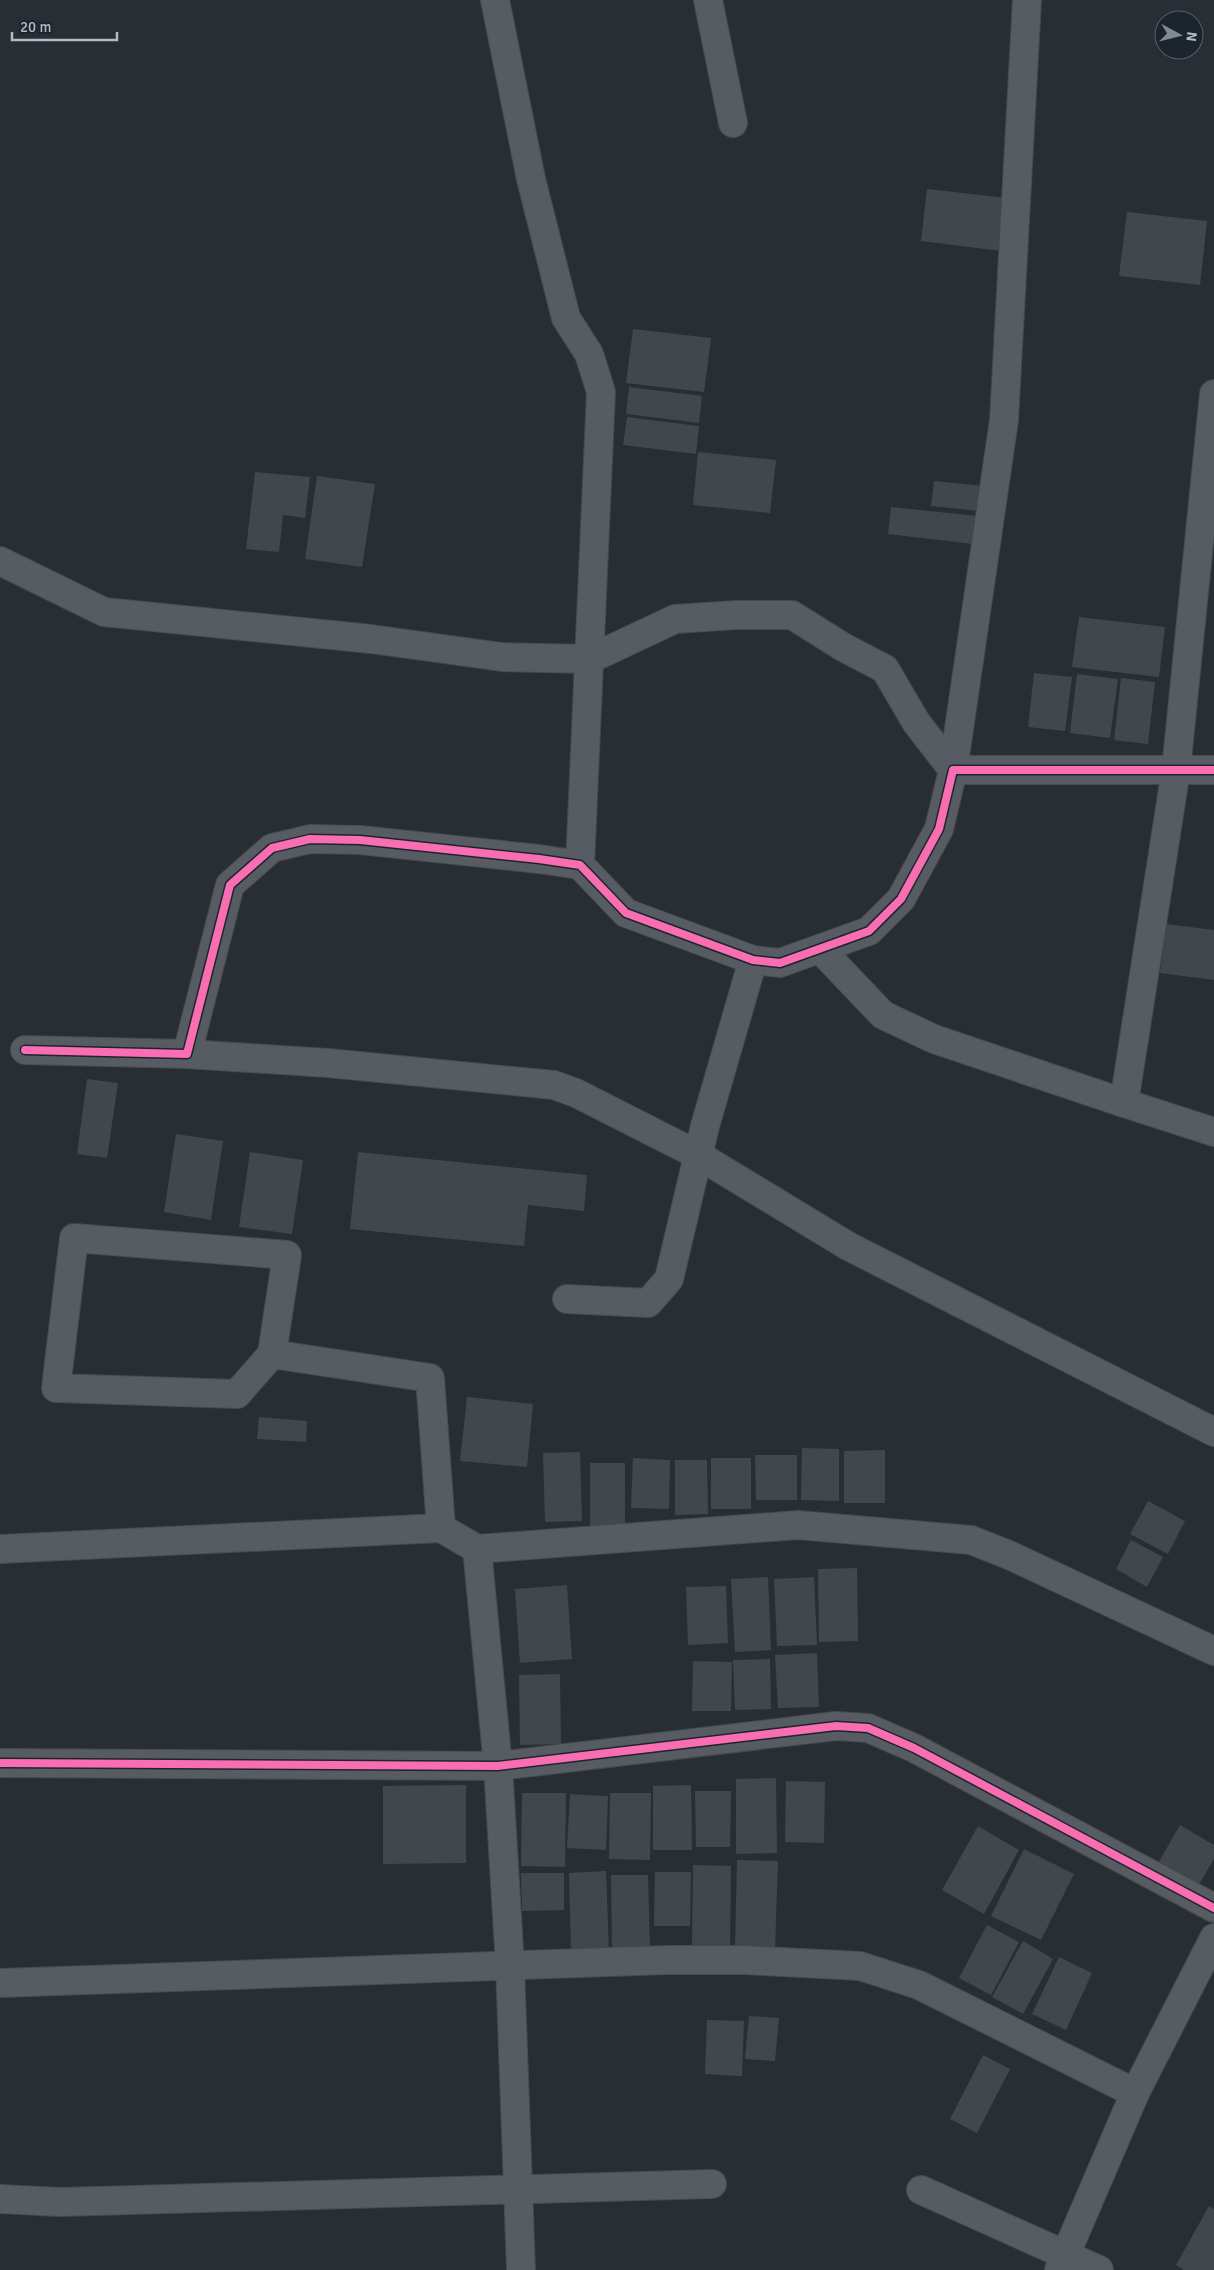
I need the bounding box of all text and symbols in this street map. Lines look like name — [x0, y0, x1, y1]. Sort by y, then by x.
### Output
scale bar — [12, 10, 118, 42]
north arrow — [1154, 10, 1204, 60]
text: 20 m — [20, 18, 51, 36]
text: N — [1182, 31, 1200, 42]

